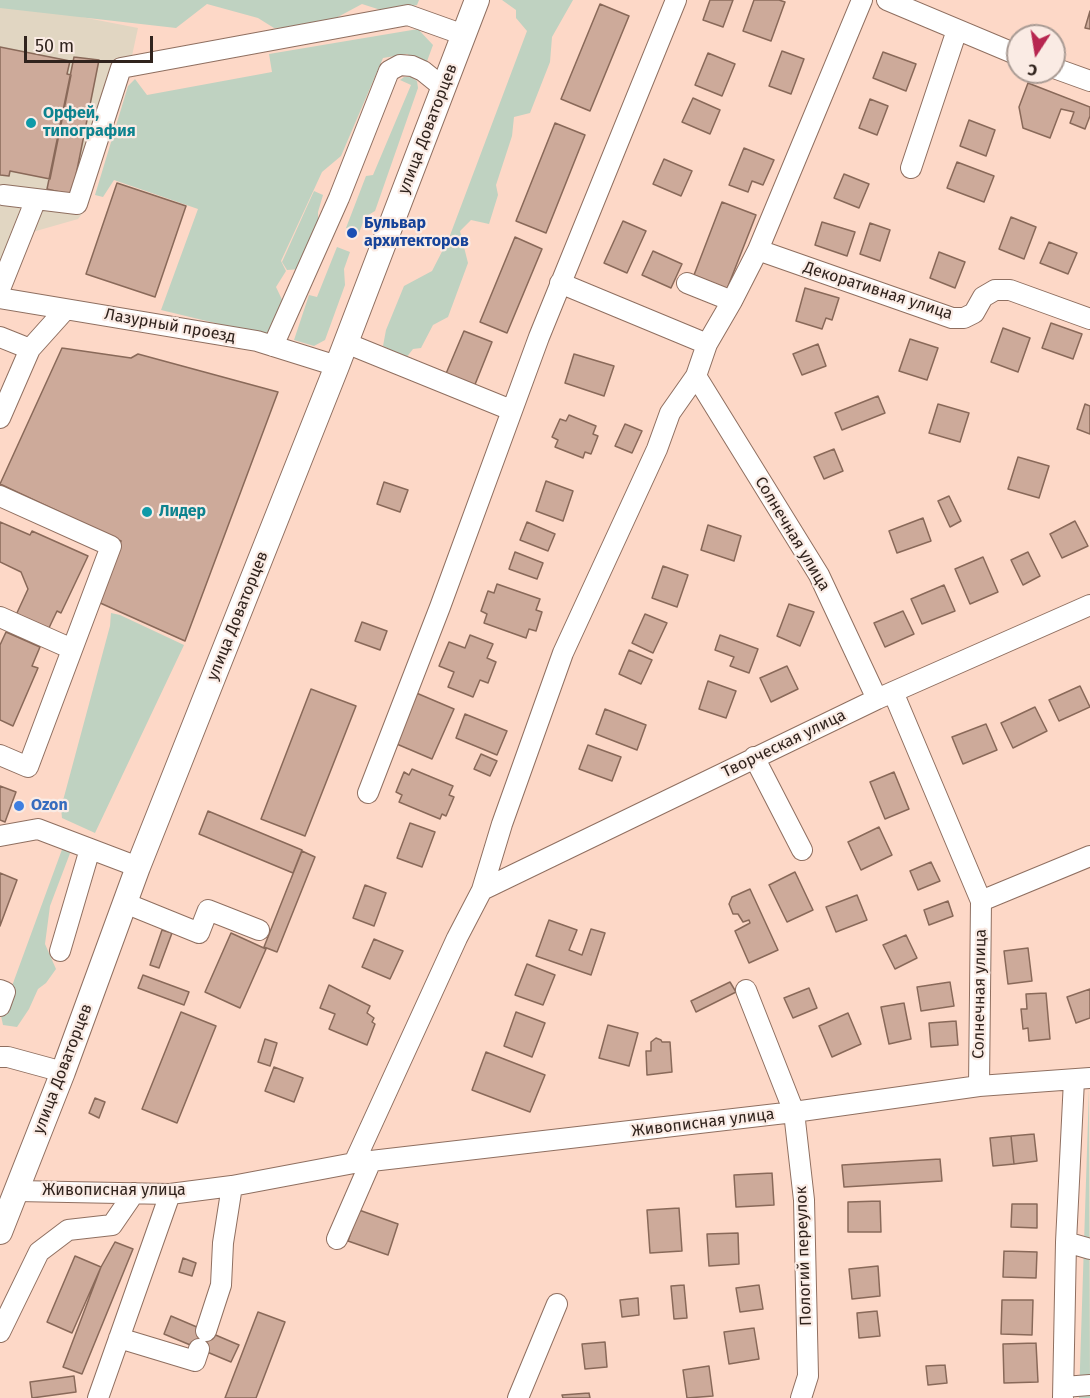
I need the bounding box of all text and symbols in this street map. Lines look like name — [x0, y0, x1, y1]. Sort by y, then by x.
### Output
scale bar — [27, 24, 156, 62]
north arrow — [1006, 24, 1066, 84]
text: 50 m — [35, 35, 74, 57]
text: С — [1026, 60, 1039, 80]
street label: улица Доваторцев — [394, 61, 462, 197]
place label: Орфей, типография — [43, 104, 136, 142]
marker: Орфей, типография — [24, 116, 38, 130]
place label: Бульвар архитекторов — [364, 214, 469, 252]
marker: Бульвар архитекторов — [345, 226, 359, 240]
street label: Декоративная улица — [801, 258, 955, 324]
street label: Лазурный проезд — [103, 305, 237, 347]
street label: Солнечная улица — [750, 473, 834, 595]
place label: Лидер — [159, 502, 206, 522]
marker: Лидер — [140, 505, 154, 519]
street label: улица Доваторцев — [203, 549, 273, 683]
street label: Творческая улица — [719, 706, 849, 782]
place label: Ozon — [31, 796, 68, 816]
marker: Ozon — [12, 799, 26, 813]
street label: Солнечная улица — [969, 929, 991, 1059]
street label: улица Доваторцев — [29, 1001, 97, 1137]
street label: Живописная улица — [631, 1105, 775, 1141]
street label: Живописная улица — [42, 1181, 186, 1201]
street label: Пологий переулок — [792, 1186, 816, 1326]

